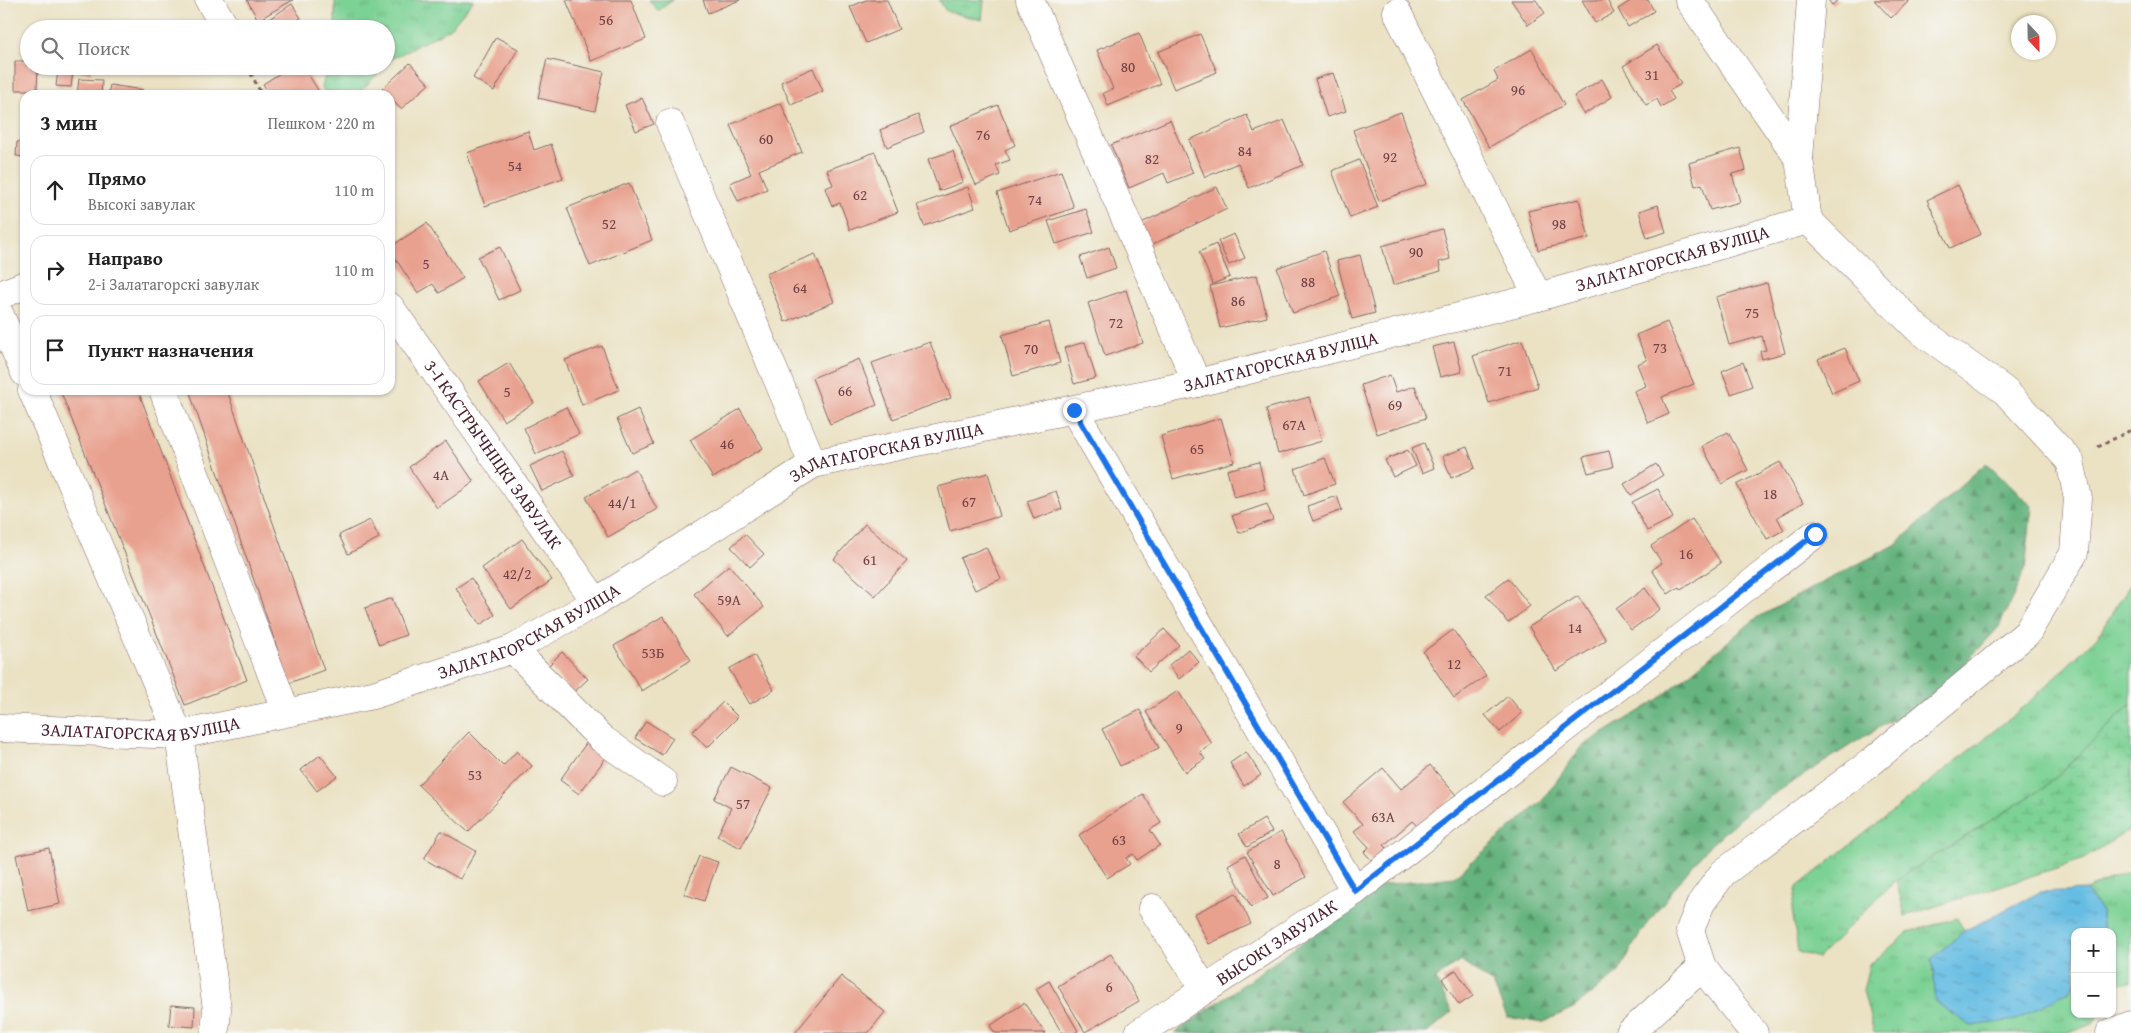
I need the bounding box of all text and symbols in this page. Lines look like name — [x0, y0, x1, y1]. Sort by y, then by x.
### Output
house number: 56 — [599, 9, 613, 30]
north arrow — [2011, 15, 2056, 60]
search box — [20, 20, 395, 75]
icon: search — [38, 34, 66, 62]
text: Поиск — [78, 34, 130, 62]
house number: 80 — [1121, 56, 1135, 77]
house number: 31 — [1645, 64, 1659, 85]
house number: 96 — [1511, 79, 1525, 100]
text: 3 мин — [40, 107, 97, 138]
text: Пешком · 220 m — [268, 111, 375, 135]
house number: 76 — [976, 124, 990, 145]
house number: 60 — [759, 128, 773, 149]
house number: 84 — [1238, 140, 1252, 161]
house number: 92 — [1383, 146, 1397, 167]
house number: 82 — [1145, 148, 1159, 169]
house number: 54 — [508, 155, 522, 176]
text: Прямо — [88, 164, 146, 192]
icon: ahead — [41, 176, 69, 204]
text: 110 m — [334, 178, 374, 202]
house number: 62 — [853, 184, 867, 205]
house number: 74 — [1028, 189, 1042, 210]
text: Высокі завулак — [88, 192, 195, 216]
house number: 52 — [602, 213, 616, 234]
house number: 98 — [1552, 213, 1566, 234]
street label: ЗАЛАТАГОРСКАЯ ВУЛІЦА — [1572, 218, 1772, 299]
house number: 90 — [1409, 241, 1423, 262]
text: Направо — [88, 244, 163, 272]
house number: 5 — [422, 253, 430, 274]
icon: right — [41, 256, 69, 284]
text: 110 m — [334, 258, 374, 282]
house number: 88 — [1301, 271, 1315, 292]
text: 2-і Залатагорскі завулак — [88, 272, 259, 296]
house number: 64 — [793, 277, 807, 298]
house number: 86 — [1231, 290, 1245, 311]
house number: 75 — [1745, 302, 1759, 323]
house number: 72 — [1109, 312, 1123, 333]
street label: ЗАЛАТАГОРСКАЯ ВУЛІЦА — [1181, 324, 1381, 399]
icon: arrive — [41, 336, 69, 364]
text: Пункт назначения — [88, 336, 254, 364]
house number: 73 — [1653, 337, 1667, 358]
house number: 70 — [1024, 338, 1038, 359]
street label: 3-І КАСТРЫЧНІЦКІ ЗАВУЛАК — [418, 354, 569, 554]
house number: 71 — [1498, 360, 1512, 381]
house number: 66 — [838, 380, 852, 401]
house number: 5 — [503, 381, 511, 402]
house number: 69 — [1388, 394, 1402, 415]
route end — [1063, 399, 1086, 422]
street label: ЗАЛАТАГОРСКАЯ ВУЛІЦА — [783, 414, 986, 489]
house number: 67А — [1282, 414, 1306, 435]
house number: 46 — [720, 433, 734, 454]
house number: 65 — [1190, 438, 1204, 459]
house number: 4А — [433, 464, 449, 485]
house number: 18 — [1763, 483, 1777, 504]
house number: 67 — [962, 491, 976, 512]
house number: 44/1 — [608, 492, 636, 513]
route start — [1804, 523, 1827, 546]
house number: 16 — [1679, 543, 1693, 564]
house number: 61 — [863, 549, 877, 570]
house number: 42/2 — [503, 563, 531, 584]
street label: ЗАЛАТАГОРСКАЯ ВУЛІЦА — [434, 576, 625, 686]
house number: 59А — [717, 589, 741, 610]
house number: 14 — [1568, 617, 1582, 638]
house number: 53Б — [642, 642, 664, 663]
house number: 12 — [1447, 653, 1461, 674]
street label: ЗАЛАТАГОРСКАЯ ВУЛІЦА — [40, 709, 242, 748]
house number: 9 — [1175, 717, 1183, 738]
house number: 53 — [468, 764, 482, 785]
house number: 57 — [736, 793, 750, 814]
house number: 63А — [1371, 806, 1395, 827]
house number: 63 — [1112, 829, 1126, 850]
house number: 8 — [1273, 853, 1281, 874]
street label: ВЫСОКІ ЗАВУЛАК — [1211, 892, 1343, 992]
map controls — [2071, 928, 2116, 1018]
button: + — [2071, 928, 2116, 973]
button: − — [2071, 973, 2116, 1018]
house number: 6 — [1105, 976, 1113, 997]

